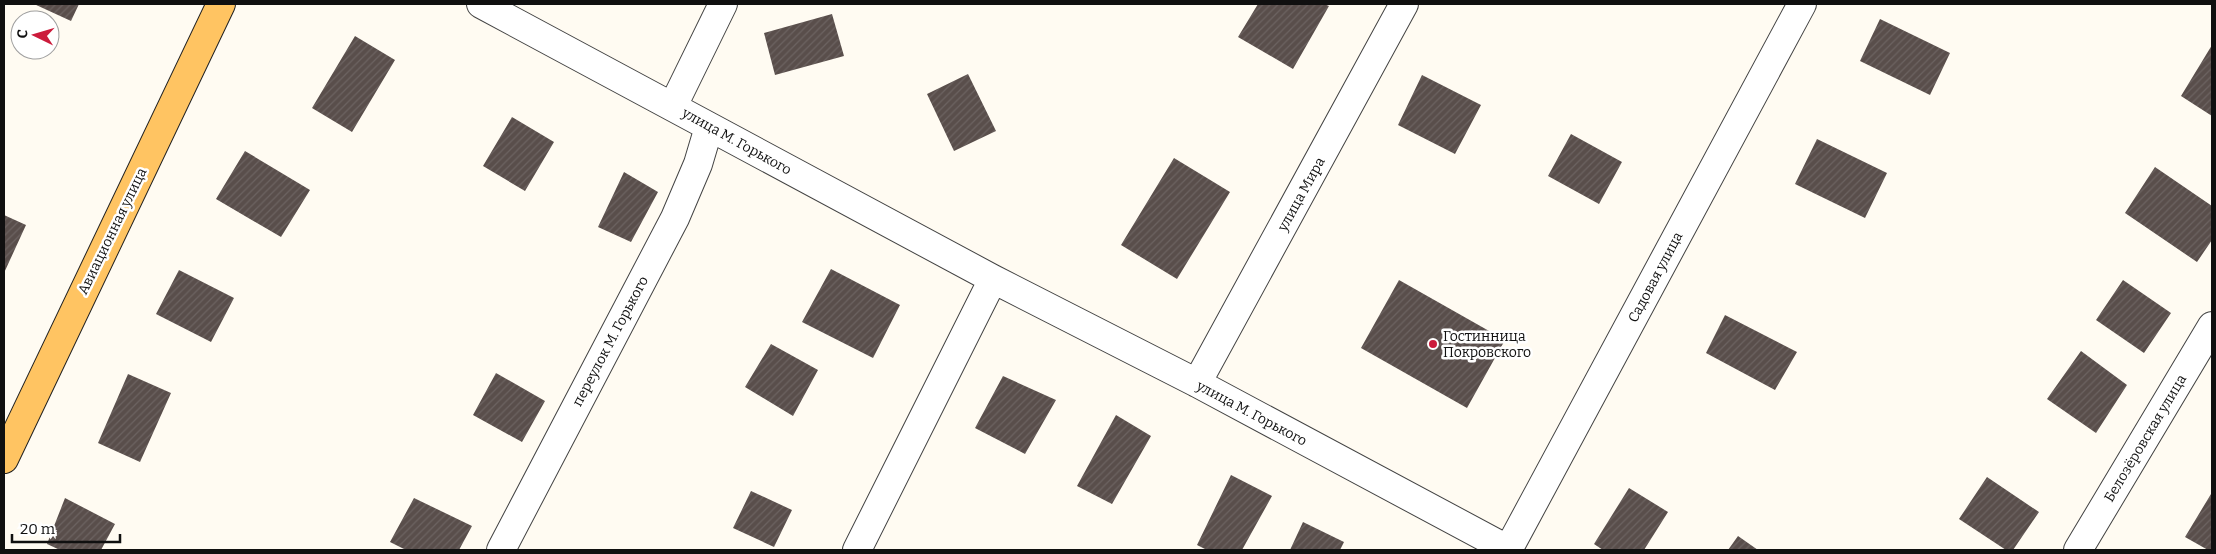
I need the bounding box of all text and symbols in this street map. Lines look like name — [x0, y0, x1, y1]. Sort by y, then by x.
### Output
north arrow — [10, 10, 60, 60]
text: С — [14, 29, 31, 39]
street label: улица М. Горького — [678, 104, 794, 179]
street label: улица Мира — [1274, 154, 1329, 235]
street label: Авиационная улица — [74, 165, 151, 297]
street label: Садовая улица — [1624, 229, 1687, 325]
street label: переулок М. Горького — [569, 273, 652, 409]
place label: Гостинница Покровского — [1443, 328, 1531, 361]
marker: Гостинница Покровского — [1427, 338, 1439, 350]
street label: Белозёровская улица — [2101, 371, 2190, 505]
street label: улица М. Горького — [1193, 377, 1310, 450]
scale bar — [12, 512, 120, 544]
text: 20 m — [20, 520, 56, 538]

